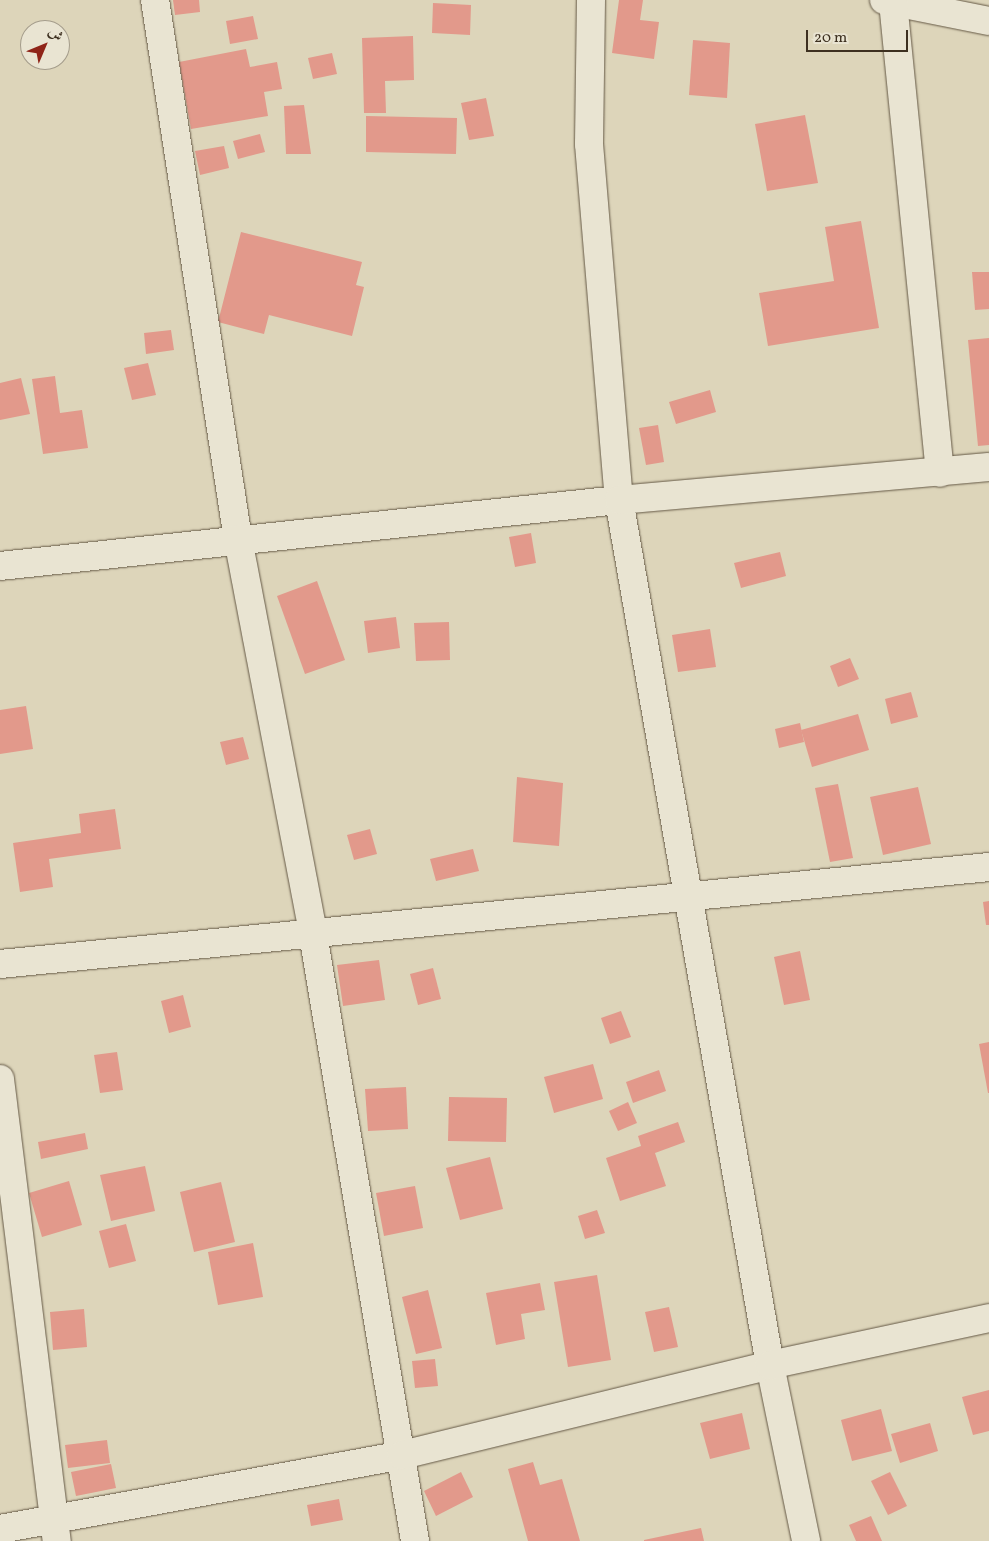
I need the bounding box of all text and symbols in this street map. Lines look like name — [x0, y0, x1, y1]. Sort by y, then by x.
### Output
north arrow — [20, 20, 70, 70]
scale bar — [809, 20, 912, 52]
text: ش — [44, 23, 67, 46]
text: 20 m — [814, 28, 847, 49]

